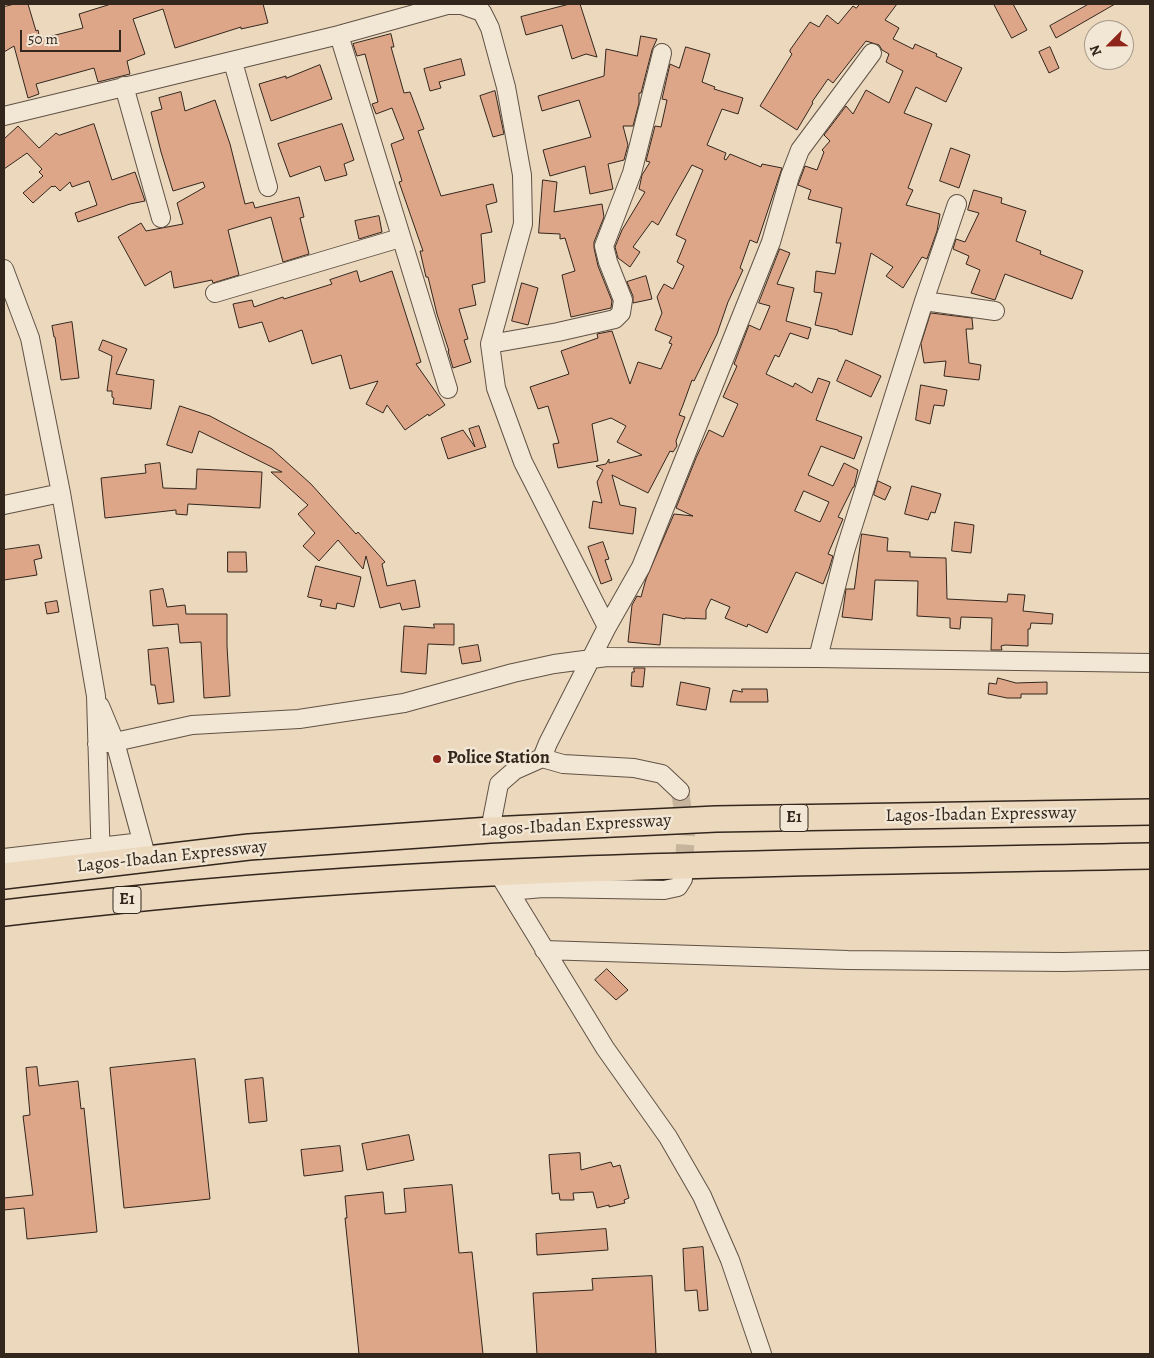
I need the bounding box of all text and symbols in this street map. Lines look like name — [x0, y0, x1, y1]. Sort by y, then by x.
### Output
scale bar — [22, 20, 124, 52]
north arrow — [1084, 20, 1134, 70]
text: 50 m — [28, 29, 58, 49]
text: N — [1085, 42, 1106, 59]
place label: Police Station — [447, 748, 550, 770]
marker: Police Station — [431, 753, 443, 765]
street label: Lagos-Ibadan Expressway — [885, 803, 1077, 827]
road number: E1 — [780, 804, 808, 831]
street label: Lagos-Ibadan Expressway — [480, 810, 672, 842]
street label: Lagos-Ibadan Expressway — [76, 836, 268, 878]
road number: E1 — [113, 886, 141, 914]

